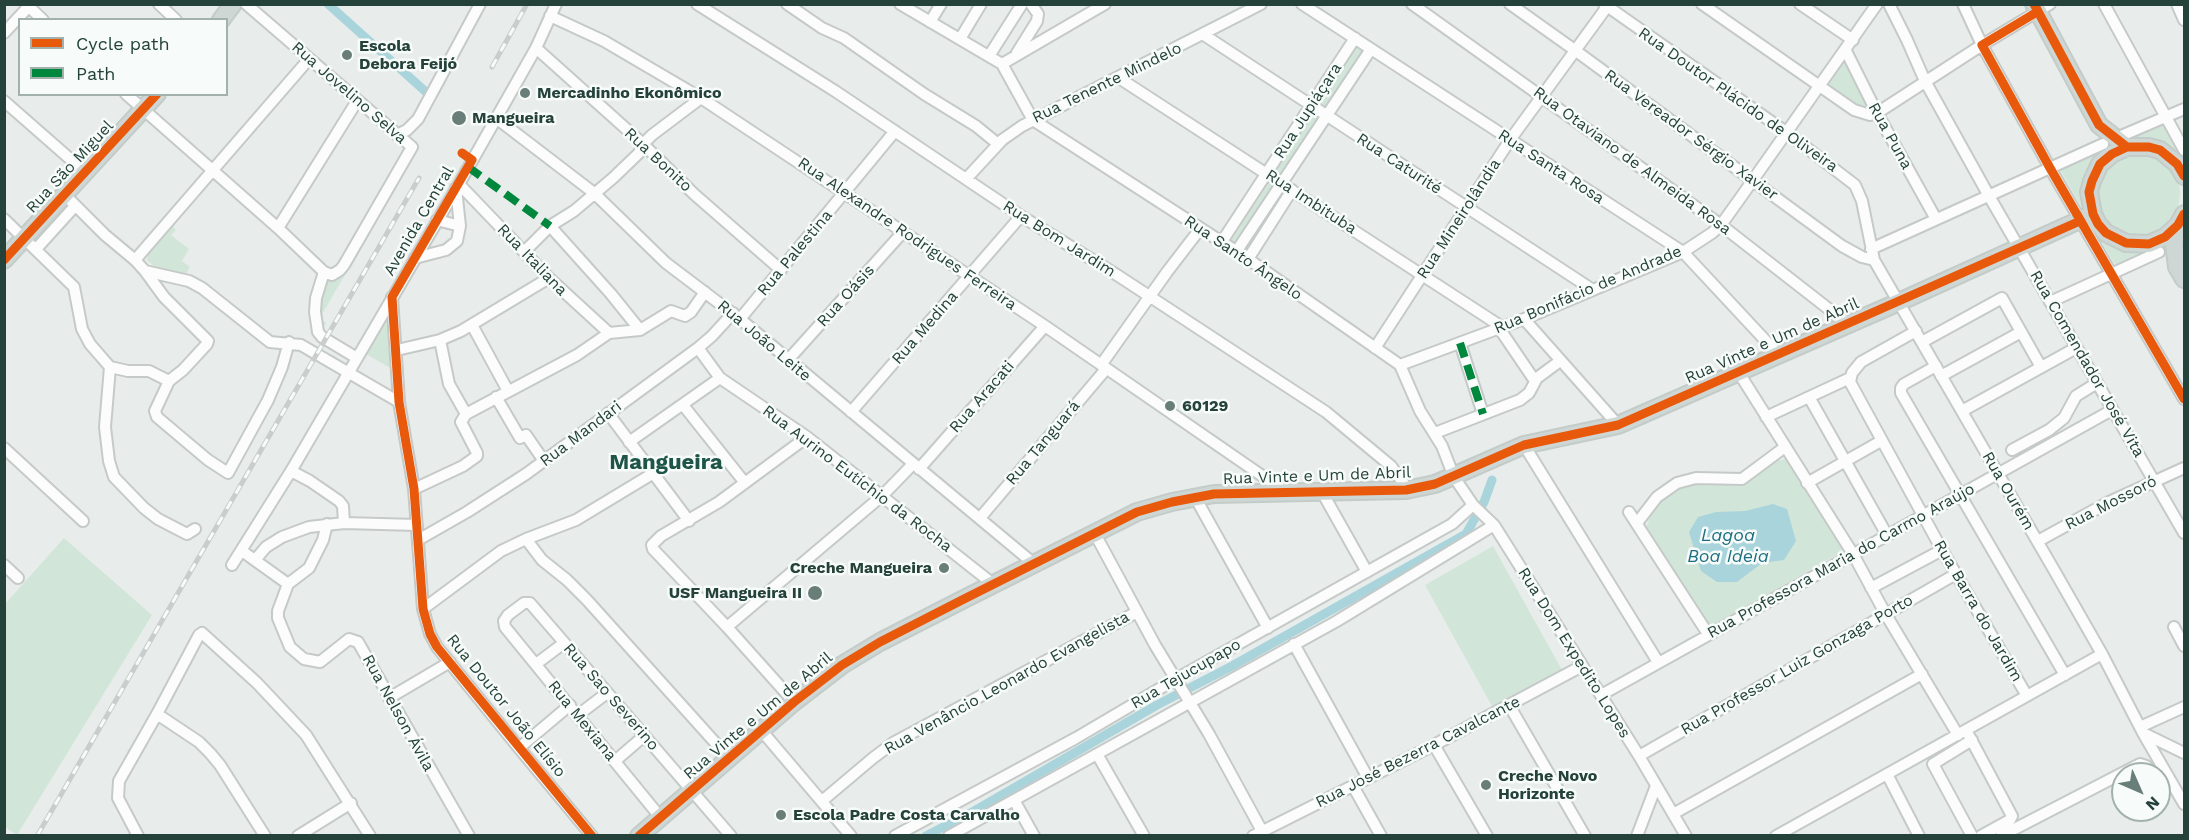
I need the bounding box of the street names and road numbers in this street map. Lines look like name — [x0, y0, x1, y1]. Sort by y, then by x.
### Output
street label: Rua Doutor Plácido de Oliveira — [1635, 24, 1841, 176]
street label: Rua Jovelino Selva — [288, 38, 410, 148]
street label: Rua Tenente Mindelo — [1029, 38, 1185, 128]
street label: Rua Jupiáçara — [1270, 59, 1346, 163]
street label: Rua Vereador Sérgio Xavier — [1600, 66, 1782, 204]
street label: Rua Otaviano de Almeida Rosa — [1529, 83, 1735, 239]
street label: Rua Puna — [1864, 99, 1916, 173]
street label: Rua São Miguel — [22, 117, 118, 217]
street label: Rua Bonito — [620, 124, 696, 196]
street label: Rua Santa Rosa — [1494, 126, 1608, 208]
street label: Rua Caturité — [1353, 129, 1445, 199]
street label: Rua Alexandre Rodrigues Ferreira — [794, 153, 1020, 315]
street label: Rua Mineirolândia — [1413, 155, 1505, 283]
street label: Avenida Central — [380, 163, 458, 279]
street label: Rua Imbituba — [1262, 165, 1360, 239]
street label: Rua Bom Jardim — [999, 197, 1119, 281]
street label: Rua Palestina — [754, 206, 836, 300]
street label: Rua Santo Ângelo — [1180, 211, 1306, 305]
street label: Rua Italiana — [493, 220, 571, 300]
street label: Rua Bonifácio de Andrade — [1491, 242, 1685, 338]
street label: Rua Oásis — [813, 261, 879, 331]
street label: Rua Comendador José Vita — [2026, 267, 2148, 461]
street label: Rua Medina — [888, 287, 962, 369]
street label: Rua Vinte e Um de Abril — [1682, 294, 1862, 388]
street label: Rua João Leite — [713, 296, 815, 386]
street label: Rua Aracati — [945, 357, 1019, 437]
street label: Rua Mandari — [536, 397, 626, 471]
street label: Rua Tanguará — [1002, 397, 1084, 489]
street label: Rua Aurino Eutíchio da Rocha — [758, 401, 956, 557]
street label: Rua Ourém — [1978, 448, 2038, 534]
street label: Rua Vinte e Um de Abril — [1223, 463, 1411, 489]
street label: Rua Mossoró — [2062, 472, 2160, 534]
street label: Rua Professora Maria do Carmo Araújo — [1704, 479, 1978, 643]
street label: Rua Barra do Jardim — [1930, 537, 2026, 685]
street label: Rua Dom Expedito Lopes — [1514, 564, 1634, 742]
street label: Rua Professor Luiz Gonzaga Porto — [1678, 590, 1916, 740]
street label: Rua Venâncio Leonardo Evangelista — [881, 607, 1133, 759]
street label: Rua Doutor João Elísio — [442, 631, 570, 781]
street label: Rua Tejucupapo — [1128, 635, 1244, 713]
street label: Rua Sao Severino — [559, 639, 663, 755]
street label: Rua Vinte e Um de Abril — [680, 648, 836, 784]
street label: Rua Nelson Ávila — [358, 651, 438, 775]
street label: Rua Mexiana — [544, 677, 620, 765]
street label: Rua José Bezerra Cavalcante — [1313, 692, 1523, 812]

